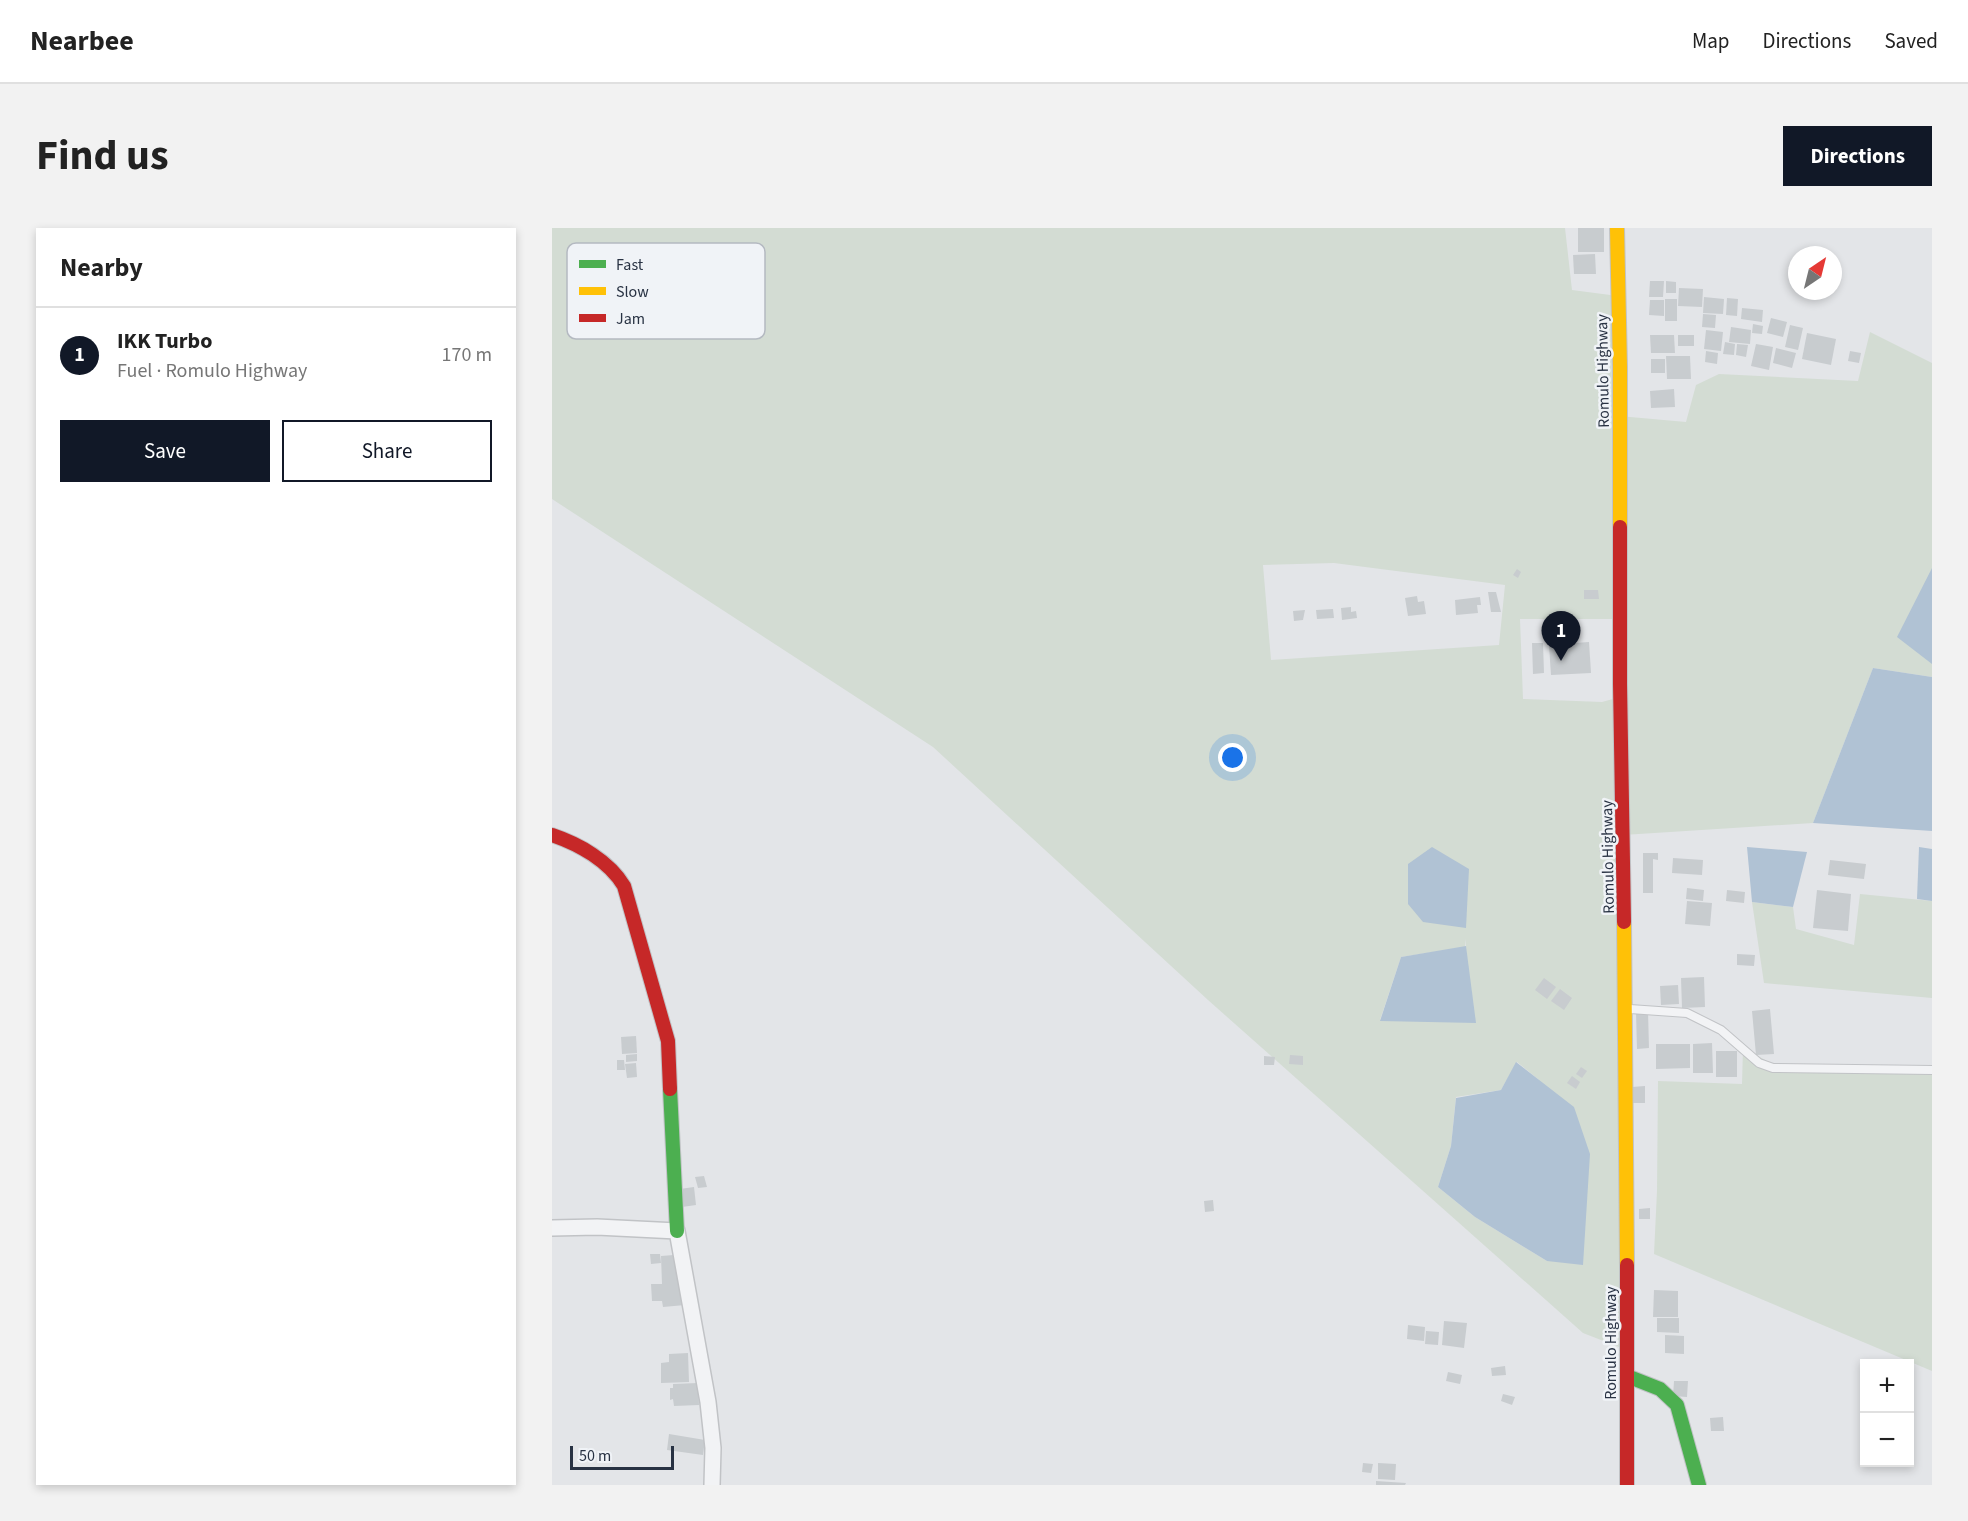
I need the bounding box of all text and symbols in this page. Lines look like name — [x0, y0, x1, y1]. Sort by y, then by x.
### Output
text: Nearbee — [30, 21, 134, 61]
text: Map — [1692, 26, 1730, 56]
text: Directions — [1763, 26, 1851, 56]
text: Saved — [1884, 26, 1938, 56]
text: Find us — [36, 126, 169, 186]
button: Directions — [1783, 126, 1932, 186]
legend — [567, 243, 765, 339]
north arrow — [1788, 246, 1842, 300]
text: Nearby — [60, 249, 143, 286]
text: Fast — [616, 254, 644, 276]
text: Slow — [616, 281, 649, 303]
text: Jam — [616, 308, 645, 330]
street label: Romulo Highway — [1591, 314, 1615, 428]
text: IKK Turbo — [117, 325, 212, 357]
text: 1 — [74, 341, 85, 369]
text: 170 m — [442, 341, 492, 369]
text: Fuel · Romulo Highway — [117, 357, 307, 385]
button: Save — [60, 420, 270, 482]
button: Share — [282, 420, 492, 482]
pin: 1 — [1542, 612, 1580, 661]
your location — [1218, 743, 1247, 772]
street label: Romulo Highway — [1596, 800, 1620, 914]
street label: Romulo Highway — [1600, 1286, 1622, 1400]
map controls — [1860, 1359, 1914, 1467]
button: + — [1860, 1359, 1914, 1413]
button: − — [1860, 1413, 1914, 1467]
scale bar — [570, 1443, 674, 1470]
text: 50 m — [579, 1445, 611, 1467]

